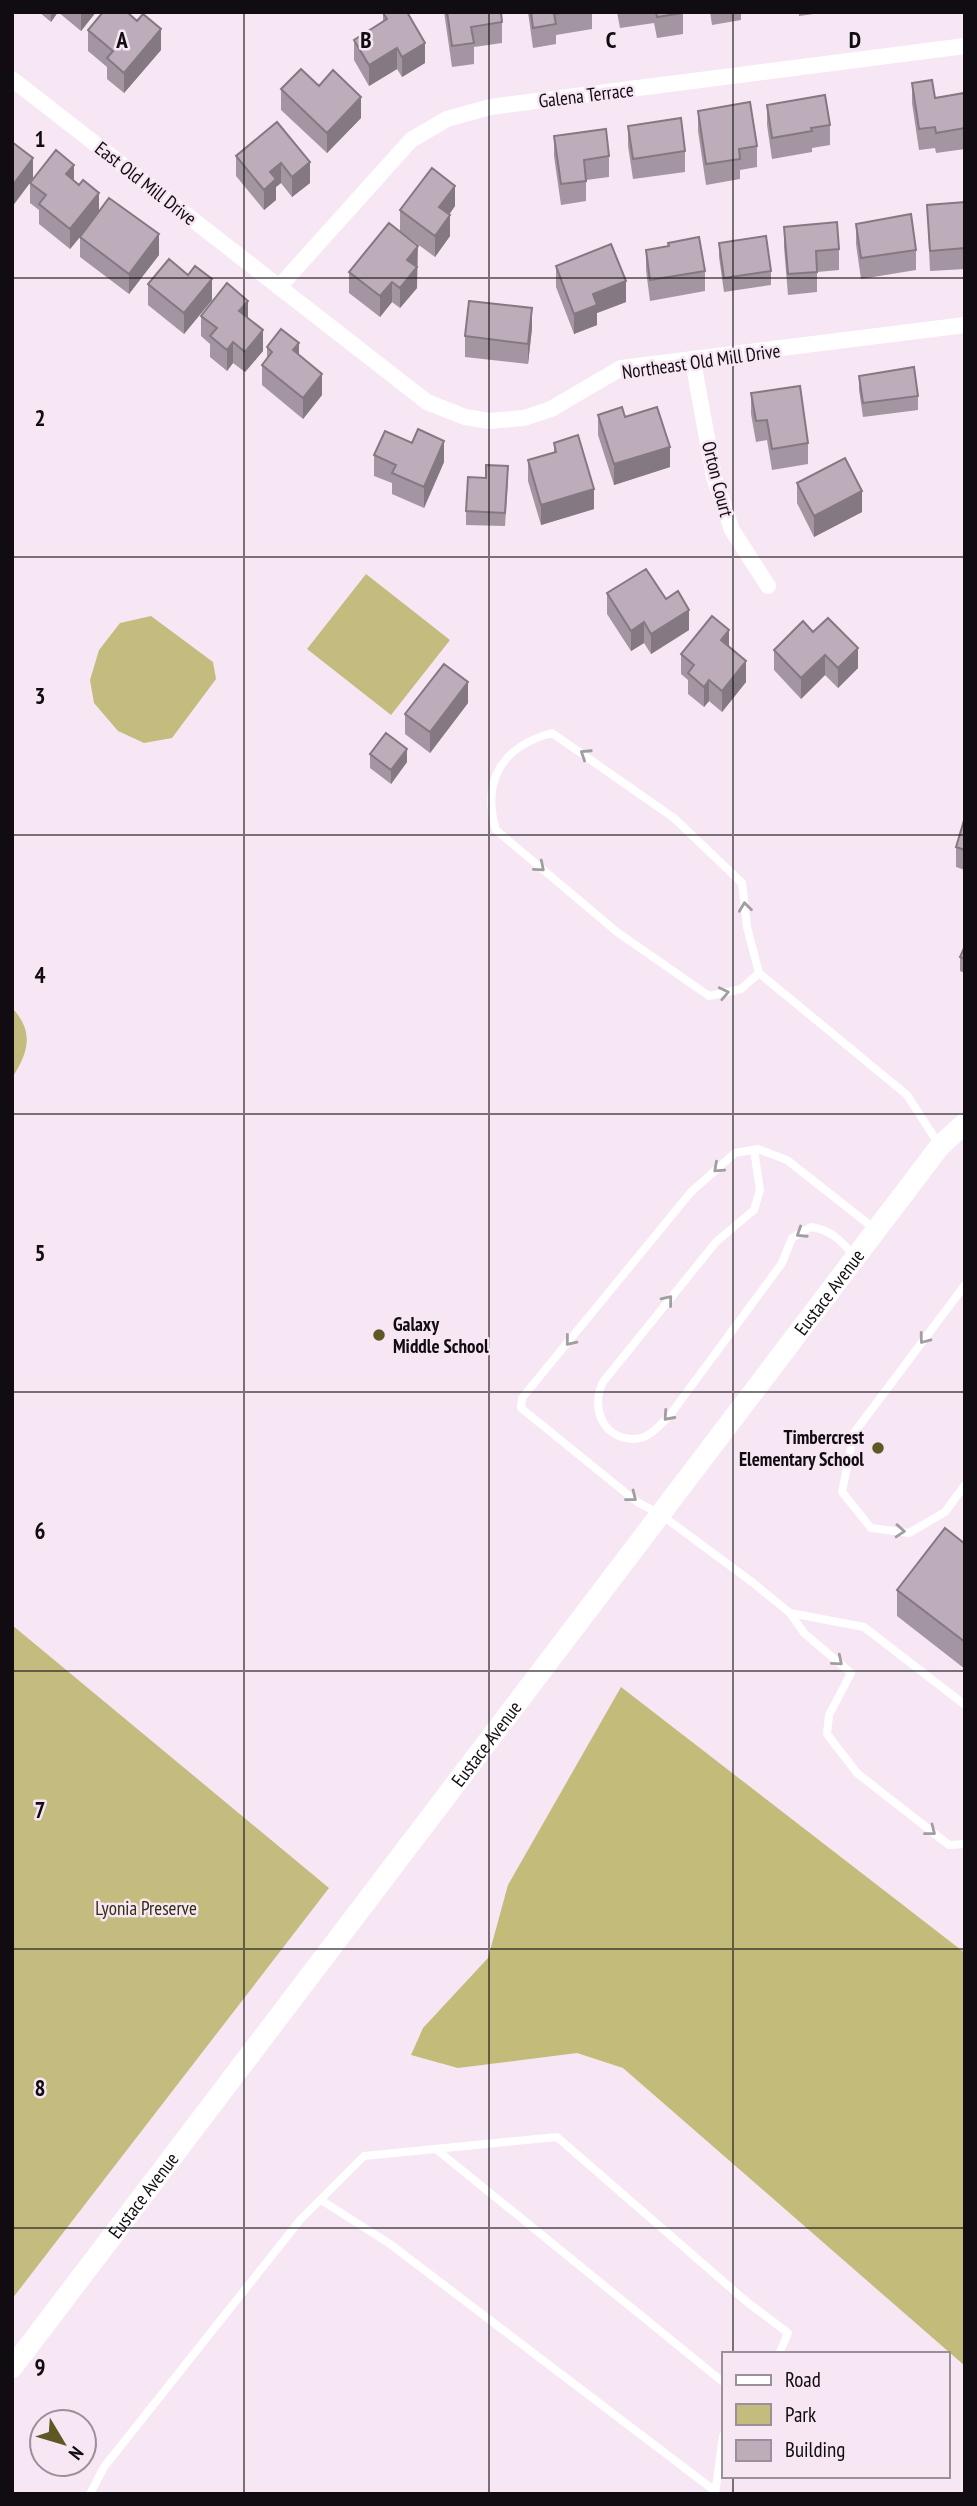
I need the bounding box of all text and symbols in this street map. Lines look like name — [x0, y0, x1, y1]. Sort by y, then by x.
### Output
text: A — [115, 25, 128, 54]
text: B — [360, 25, 372, 54]
text: C — [606, 25, 617, 54]
text: D — [849, 25, 861, 54]
street label: Galena Terrace — [537, 77, 635, 113]
text: 1 — [35, 124, 46, 153]
street label: East Old Mill Drive — [90, 136, 202, 230]
street label: Northeast Old Mill Drive — [620, 338, 782, 384]
text: 2 — [35, 403, 46, 432]
street label: Orton Court — [697, 439, 739, 520]
text: 3 — [35, 681, 46, 710]
one-way arrow — [580, 750, 593, 762]
one-way arrow — [532, 859, 545, 871]
one-way arrow — [737, 901, 752, 913]
text: 4 — [35, 960, 46, 989]
one-way arrow — [718, 986, 730, 1001]
one-way arrow — [713, 1160, 726, 1173]
one-way arrow — [796, 1225, 809, 1238]
text: 5 — [35, 1238, 46, 1267]
street label: Eustace Avenue — [789, 1244, 869, 1340]
one-way arrow — [660, 1296, 672, 1309]
place label: Galaxy Middle School — [393, 1312, 489, 1358]
marker: Galaxy Middle School — [371, 1327, 387, 1343]
one-way arrow — [920, 1332, 932, 1344]
one-way arrow — [565, 1333, 578, 1345]
one-way arrow — [664, 1408, 676, 1421]
place label: Timbercrest Elementary School — [739, 1425, 864, 1471]
marker: Timbercrest Elementary School — [870, 1440, 886, 1456]
one-way arrow — [625, 1488, 637, 1501]
text: 6 — [35, 1516, 46, 1545]
one-way arrow — [895, 1523, 906, 1538]
one-way arrow — [830, 1653, 842, 1666]
street label: Eustace Avenue — [446, 1696, 527, 1791]
text: 7 — [35, 1795, 46, 1824]
one-way arrow — [923, 1822, 935, 1835]
park label: Lyonia Preserve — [95, 1896, 197, 1920]
text: 8 — [35, 2073, 46, 2102]
street label: Eustace Avenue — [103, 2147, 184, 2243]
text: 9 — [35, 2352, 46, 2381]
legend — [722, 2352, 949, 2478]
text: Road — [785, 2366, 821, 2393]
text: Park — [785, 2401, 816, 2428]
north arrow — [28, 2408, 98, 2478]
text: Building — [785, 2436, 845, 2463]
text: N — [64, 2442, 89, 2465]

